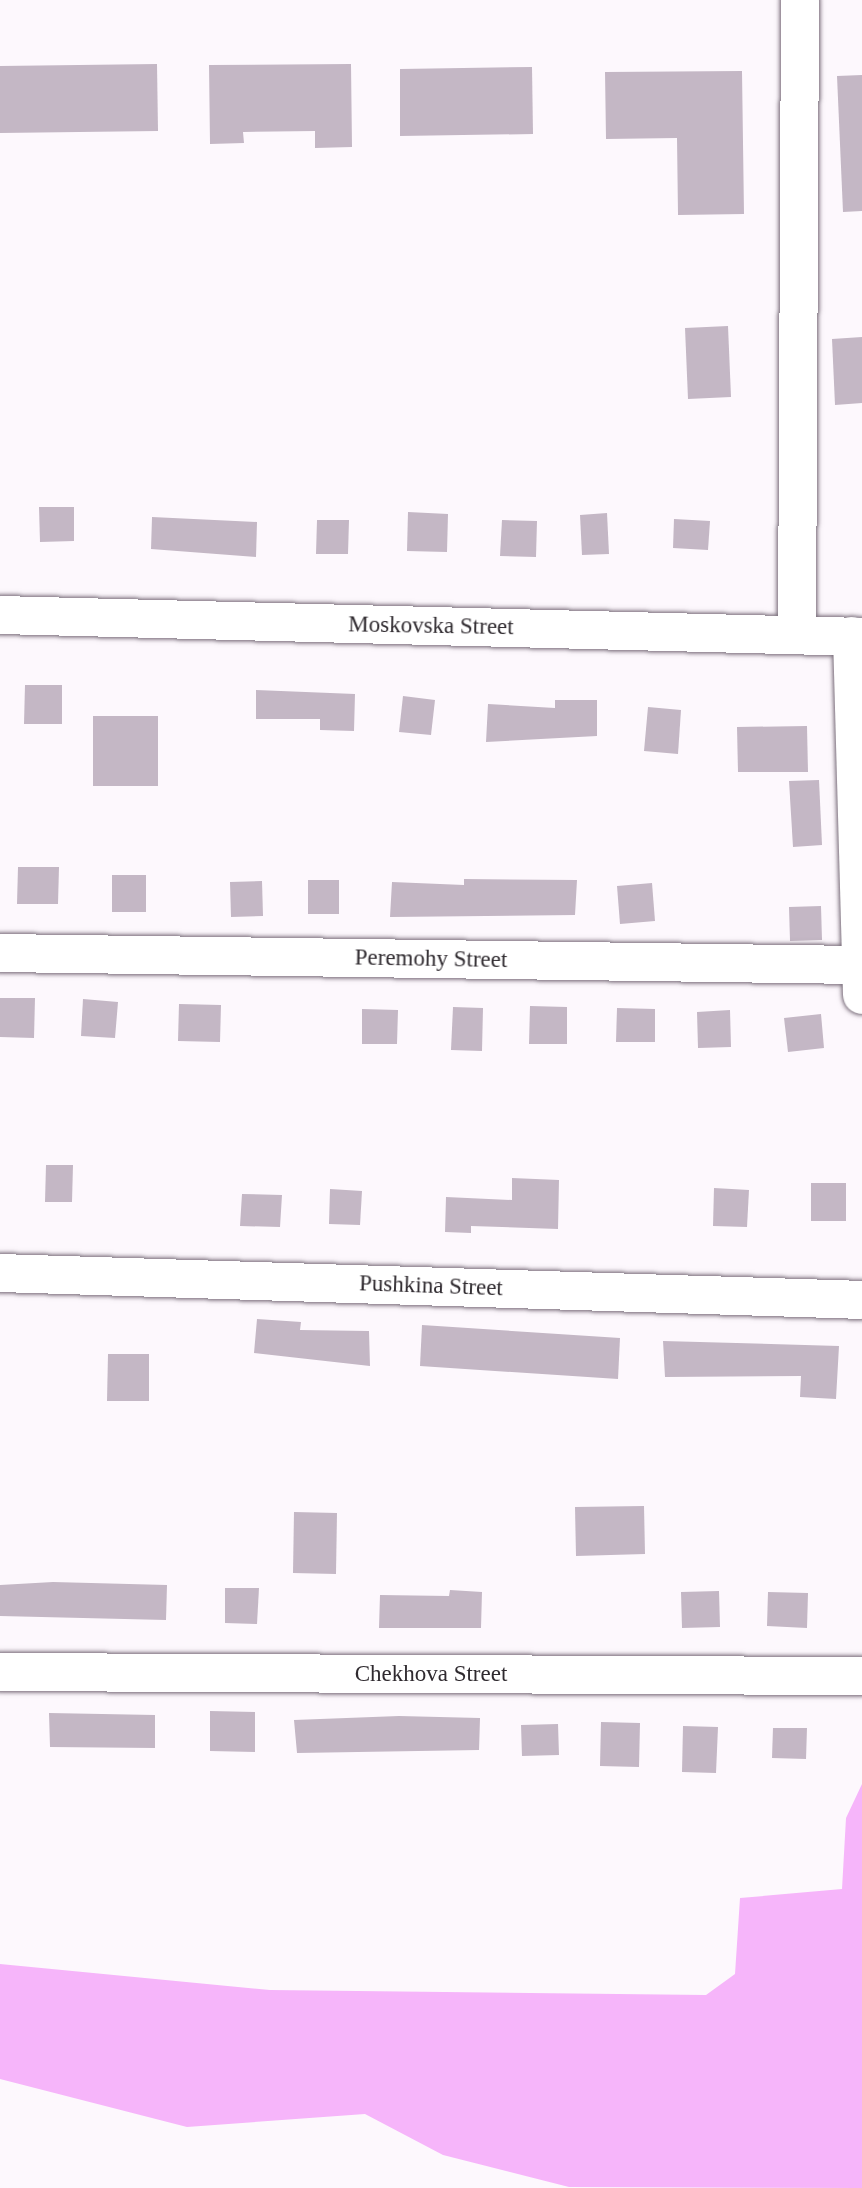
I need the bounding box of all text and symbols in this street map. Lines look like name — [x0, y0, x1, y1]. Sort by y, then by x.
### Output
street label: Moskovska Street — [348, 611, 514, 641]
street label: Peremohy Street — [354, 944, 508, 974]
street label: Pushkina Street — [359, 1270, 503, 1302]
street label: Chekhova Street — [355, 1660, 507, 1688]

